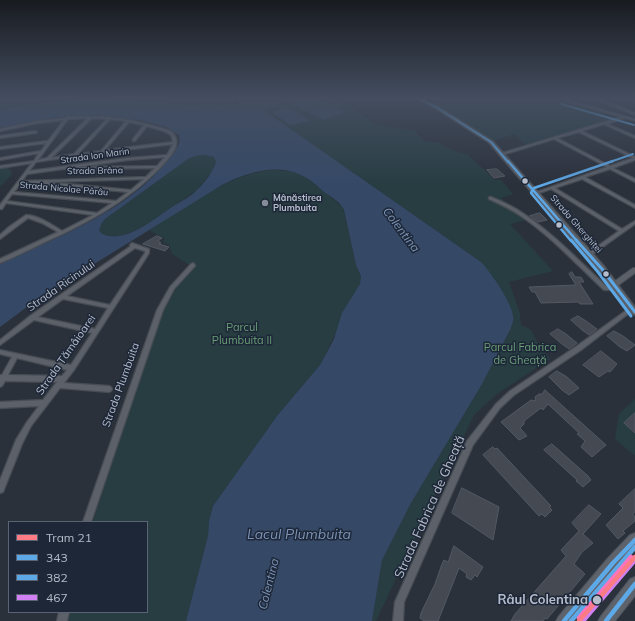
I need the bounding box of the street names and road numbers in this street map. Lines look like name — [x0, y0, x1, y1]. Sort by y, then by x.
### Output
street label: Strada Ion Marin — [60, 146, 130, 166]
street label: Strada Brâna — [67, 165, 123, 177]
street label: Strada Nicolae Pârâu — [19, 180, 109, 198]
street label: Strada Gherghiței — [548, 193, 604, 255]
street label: Strada Ricinului — [24, 258, 98, 314]
street label: Strada Tămâioarei — [33, 312, 99, 398]
street label: Strada Plumbuita — [100, 341, 142, 429]
street label: Strada Fabrica de Gheață — [391, 433, 469, 581]

